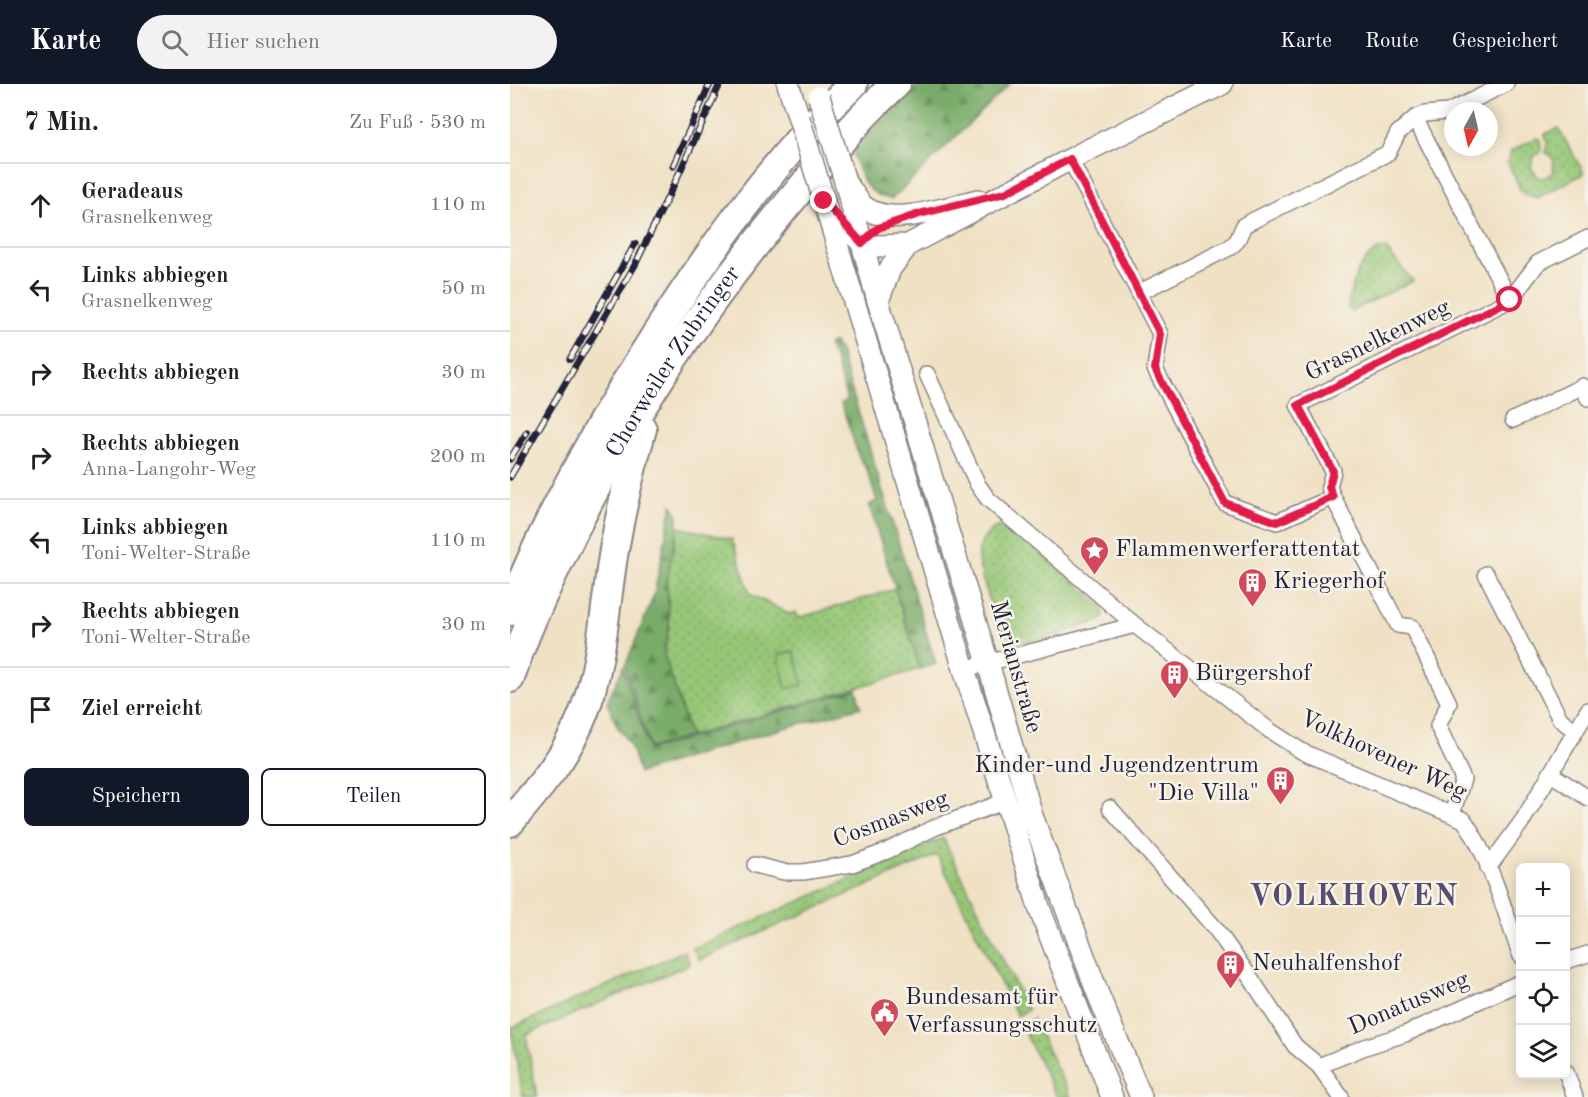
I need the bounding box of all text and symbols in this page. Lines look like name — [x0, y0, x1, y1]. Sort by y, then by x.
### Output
search box — [137, 15, 557, 69]
icon: search — [158, 26, 191, 59]
text: Karte — [30, 28, 101, 56]
text: Hier suchen — [206, 31, 320, 53]
text: Karte — [1280, 31, 1332, 52]
text: Route — [1365, 31, 1419, 52]
text: Gespeichert — [1452, 31, 1558, 52]
north arrow — [1444, 102, 1498, 156]
text: 7 Min. — [24, 110, 99, 136]
text: Zu Fuß · 530 m — [349, 113, 486, 133]
text: Geradeaus — [81, 181, 183, 203]
route end — [810, 187, 836, 213]
icon: ahead — [24, 189, 57, 222]
text: 110 m — [430, 195, 486, 215]
text: Grasnelkenweg — [81, 208, 213, 228]
street label: Chorweiler Zubringer — [603, 262, 746, 462]
text: Links abbiegen — [81, 265, 229, 287]
icon: left — [24, 273, 57, 306]
text: 50 m — [441, 279, 486, 299]
route start — [1496, 286, 1522, 312]
text: Grasnelkenweg — [81, 292, 213, 312]
street label: Grasnelkenweg — [1302, 296, 1454, 386]
icon: right — [24, 357, 57, 390]
text: Rechts abbiegen — [81, 362, 240, 384]
text: 30 m — [441, 363, 486, 383]
text: Rechts abbiegen — [81, 433, 240, 455]
icon: right — [24, 441, 57, 474]
text: 200 m — [430, 447, 486, 467]
text: Anna-Langohr-Weg — [81, 460, 256, 480]
text: Links abbiegen — [81, 517, 229, 539]
icon: left — [24, 525, 57, 558]
text: 110 m — [430, 531, 486, 551]
place icon: Flammenwerferattentat — [1078, 534, 1110, 576]
place label: Flammenwerferattentat — [1115, 538, 1360, 562]
text: Toni-Welter-Straße — [81, 544, 250, 564]
building icon: Kriegerhof — [1236, 566, 1268, 608]
place label: Kriegerhof — [1273, 570, 1386, 594]
street label: Merianstraße — [985, 598, 1045, 736]
text: Rechts abbiegen — [81, 601, 240, 623]
icon: right — [24, 609, 57, 642]
text: 30 m — [441, 615, 486, 635]
text: Toni-Welter-Straße — [81, 628, 250, 648]
building icon: Bürgershof — [1158, 658, 1190, 700]
place label: Bürgershof — [1195, 662, 1312, 686]
icon: arrive — [24, 693, 57, 726]
text: Ziel erreicht — [81, 698, 202, 720]
street label: Volkhovener Weg — [1296, 707, 1470, 805]
place label: Kinder-und Jugendzentrum "Die Villa" — [974, 754, 1259, 806]
building icon: Kinder-und Jugendzentrum "Die Villa" — [1264, 764, 1296, 806]
button: Speichern — [24, 768, 249, 826]
button: Teilen — [261, 768, 486, 826]
street label: Cosmasweg — [830, 787, 952, 853]
map controls — [1516, 863, 1570, 1079]
button: + — [1516, 863, 1570, 917]
district label: VOLKHOVEN — [1249, 882, 1459, 912]
button: − — [1516, 917, 1570, 971]
building icon: Neuhalfenshof — [1215, 948, 1247, 990]
place label: Neuhalfenshof — [1252, 952, 1402, 976]
street label: Donatusweg — [1345, 968, 1473, 1040]
button: locate — [1516, 971, 1570, 1025]
place label: Bundesamt für Verfassungsschutz — [905, 986, 1098, 1038]
public building icon: Bundesamt für Verfassungsschutz — [868, 996, 900, 1038]
button: layers — [1516, 1025, 1570, 1079]

